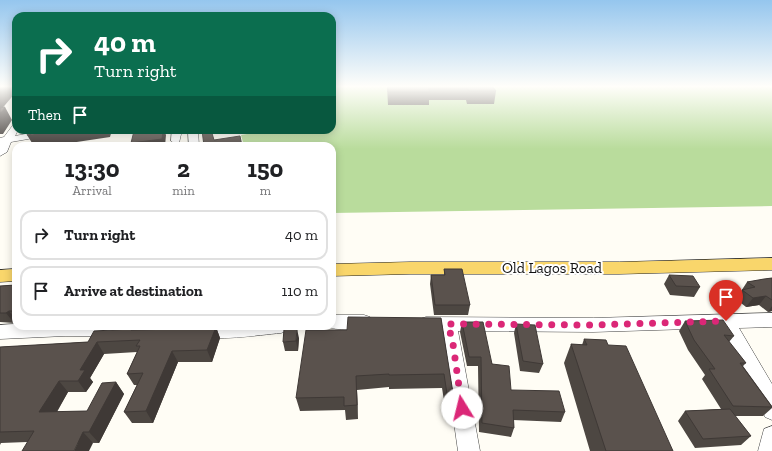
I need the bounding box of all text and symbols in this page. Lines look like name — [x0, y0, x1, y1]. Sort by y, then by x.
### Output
text: 40 m — [94, 26, 156, 59]
icon: right — [28, 28, 80, 80]
text: Turn right — [94, 60, 176, 82]
icon: arrive — [69, 104, 91, 126]
text: Then — [28, 106, 61, 124]
text: 13:30 — [65, 154, 120, 183]
text: 2 — [177, 154, 190, 183]
text: 150 — [247, 154, 283, 183]
text: Arrival — [73, 183, 112, 198]
text: min — [172, 183, 195, 198]
text: m — [260, 183, 271, 198]
icon: right — [30, 224, 52, 246]
text: Turn right — [64, 226, 135, 244]
text: 40 m — [285, 226, 318, 244]
street label: Old Lagos Road — [502, 259, 603, 277]
icon: arrive — [30, 280, 52, 302]
pin — [709, 280, 743, 321]
text: Arrive at destination — [64, 282, 203, 300]
text: 110 m — [281, 282, 318, 300]
icon: arrive — [715, 286, 737, 308]
position arrow — [441, 387, 483, 429]

